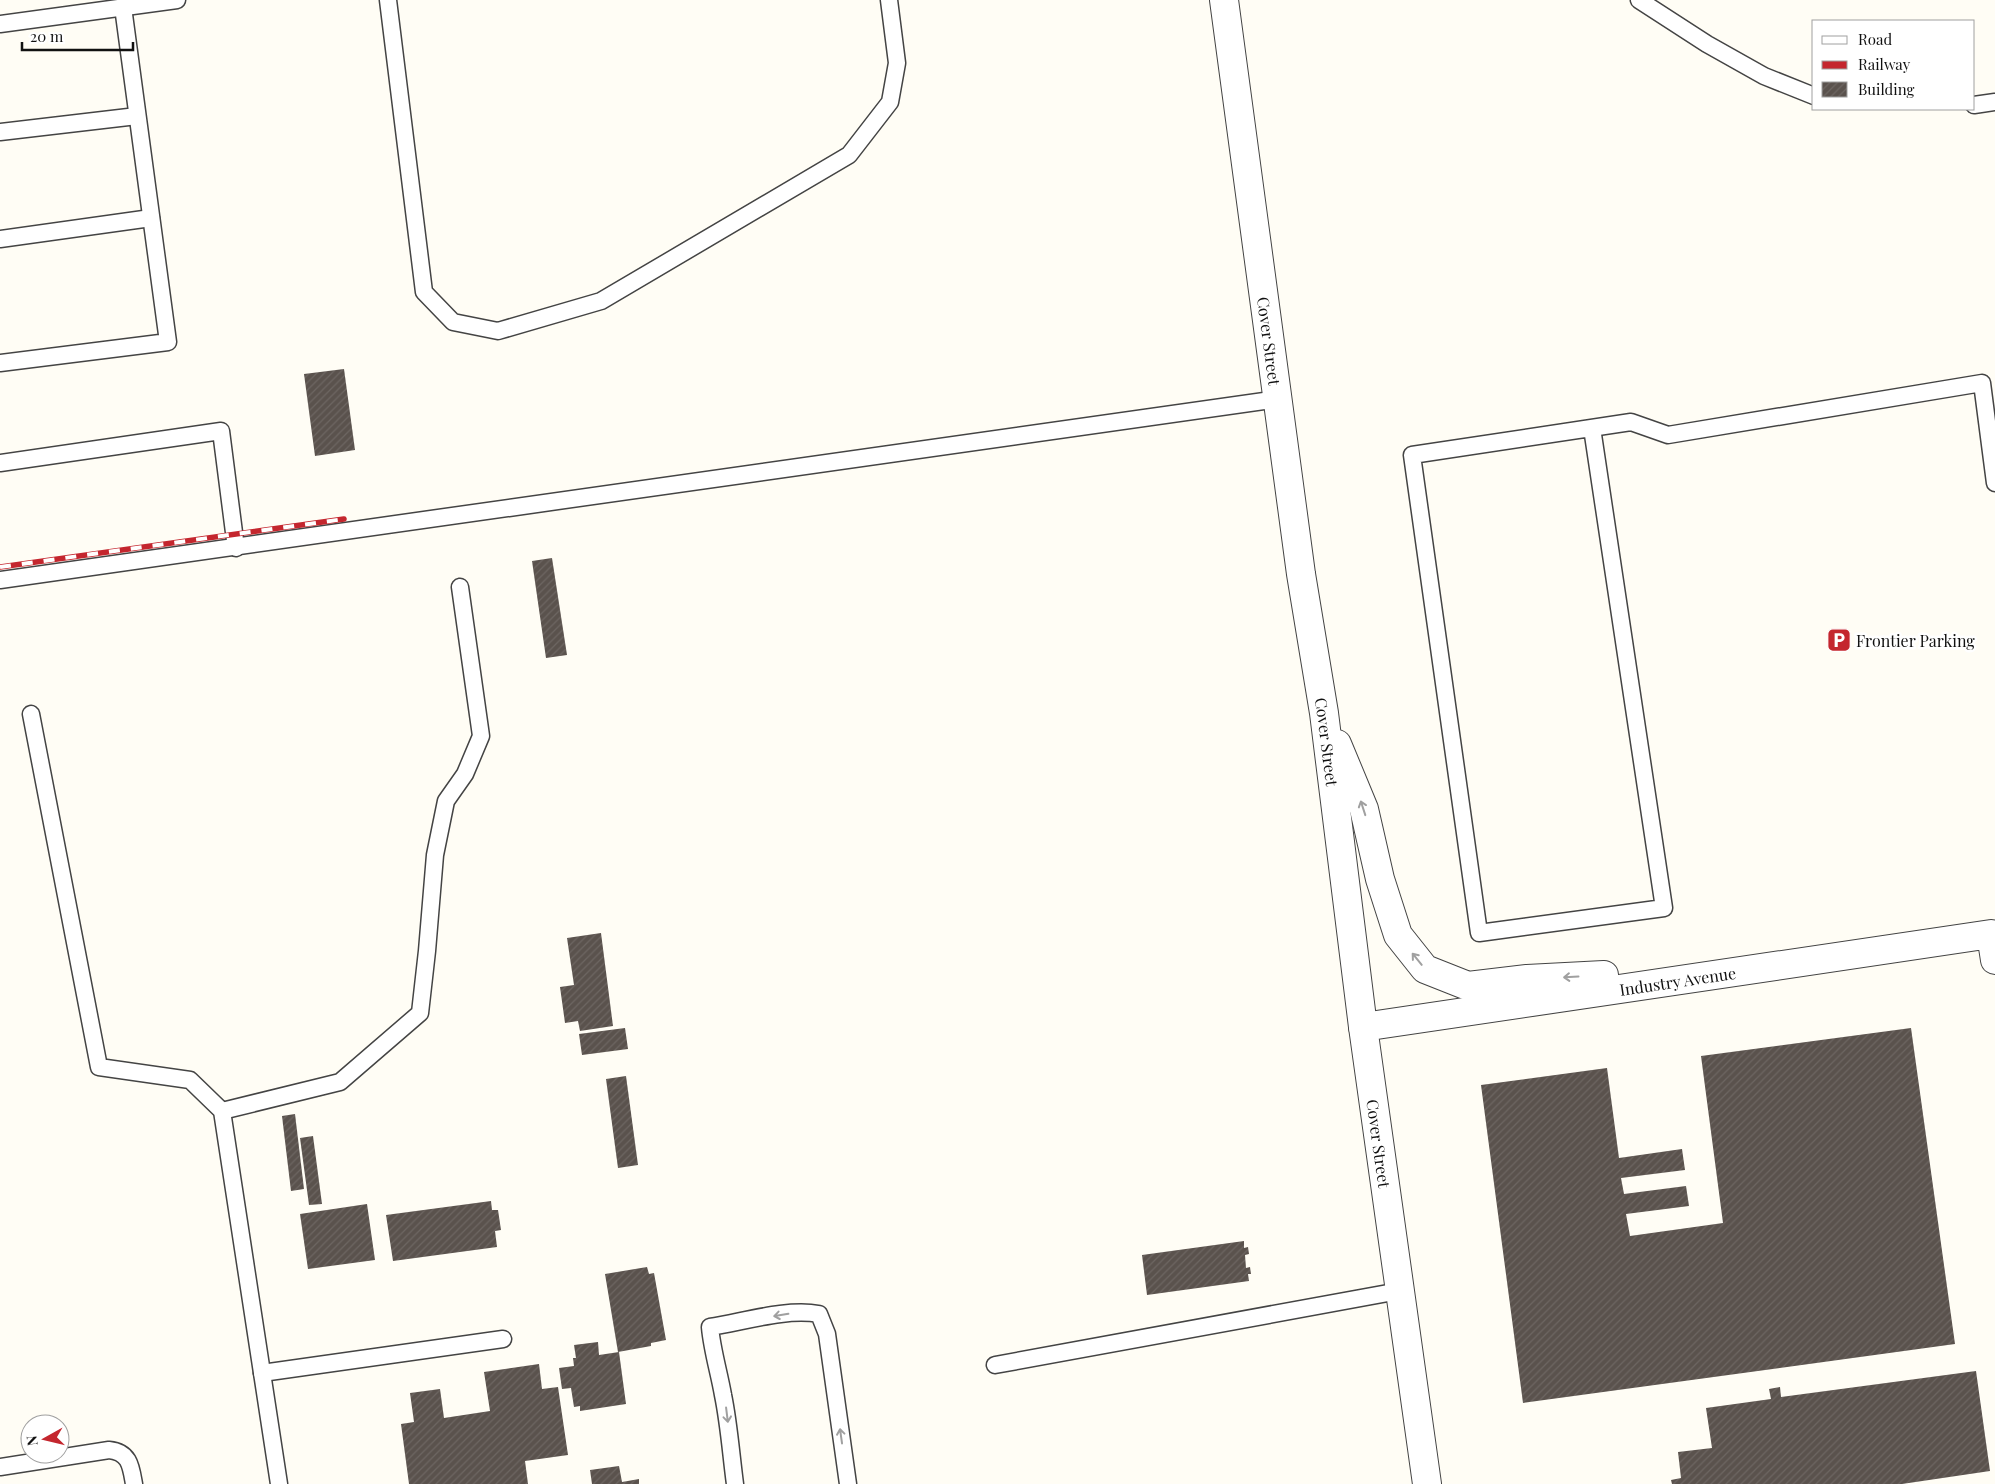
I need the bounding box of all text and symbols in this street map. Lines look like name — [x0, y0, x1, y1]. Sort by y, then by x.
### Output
scale bar — [22, 20, 134, 52]
legend — [1812, 20, 1975, 110]
text: 20 m — [30, 26, 64, 46]
text: Road — [1858, 29, 1892, 49]
text: Railway — [1858, 54, 1911, 74]
text: Building — [1858, 79, 1915, 99]
street label: Cover Street — [1253, 295, 1286, 387]
parking icon: Frontier Parking — [1826, 627, 1852, 653]
place label: Frontier Parking — [1856, 630, 1975, 651]
street label: Cover Street — [1311, 696, 1344, 788]
one-way arrow — [1357, 800, 1367, 816]
one-way arrow — [1412, 952, 1422, 966]
street label: Industry Avenue — [1618, 961, 1737, 999]
one-way arrow — [1563, 972, 1580, 982]
street label: Cover Street — [1363, 1098, 1396, 1189]
one-way arrow — [773, 1310, 789, 1320]
one-way arrow — [722, 1407, 732, 1423]
north arrow — [20, 1414, 70, 1464]
one-way arrow — [835, 1428, 845, 1444]
text: N — [22, 1435, 42, 1447]

